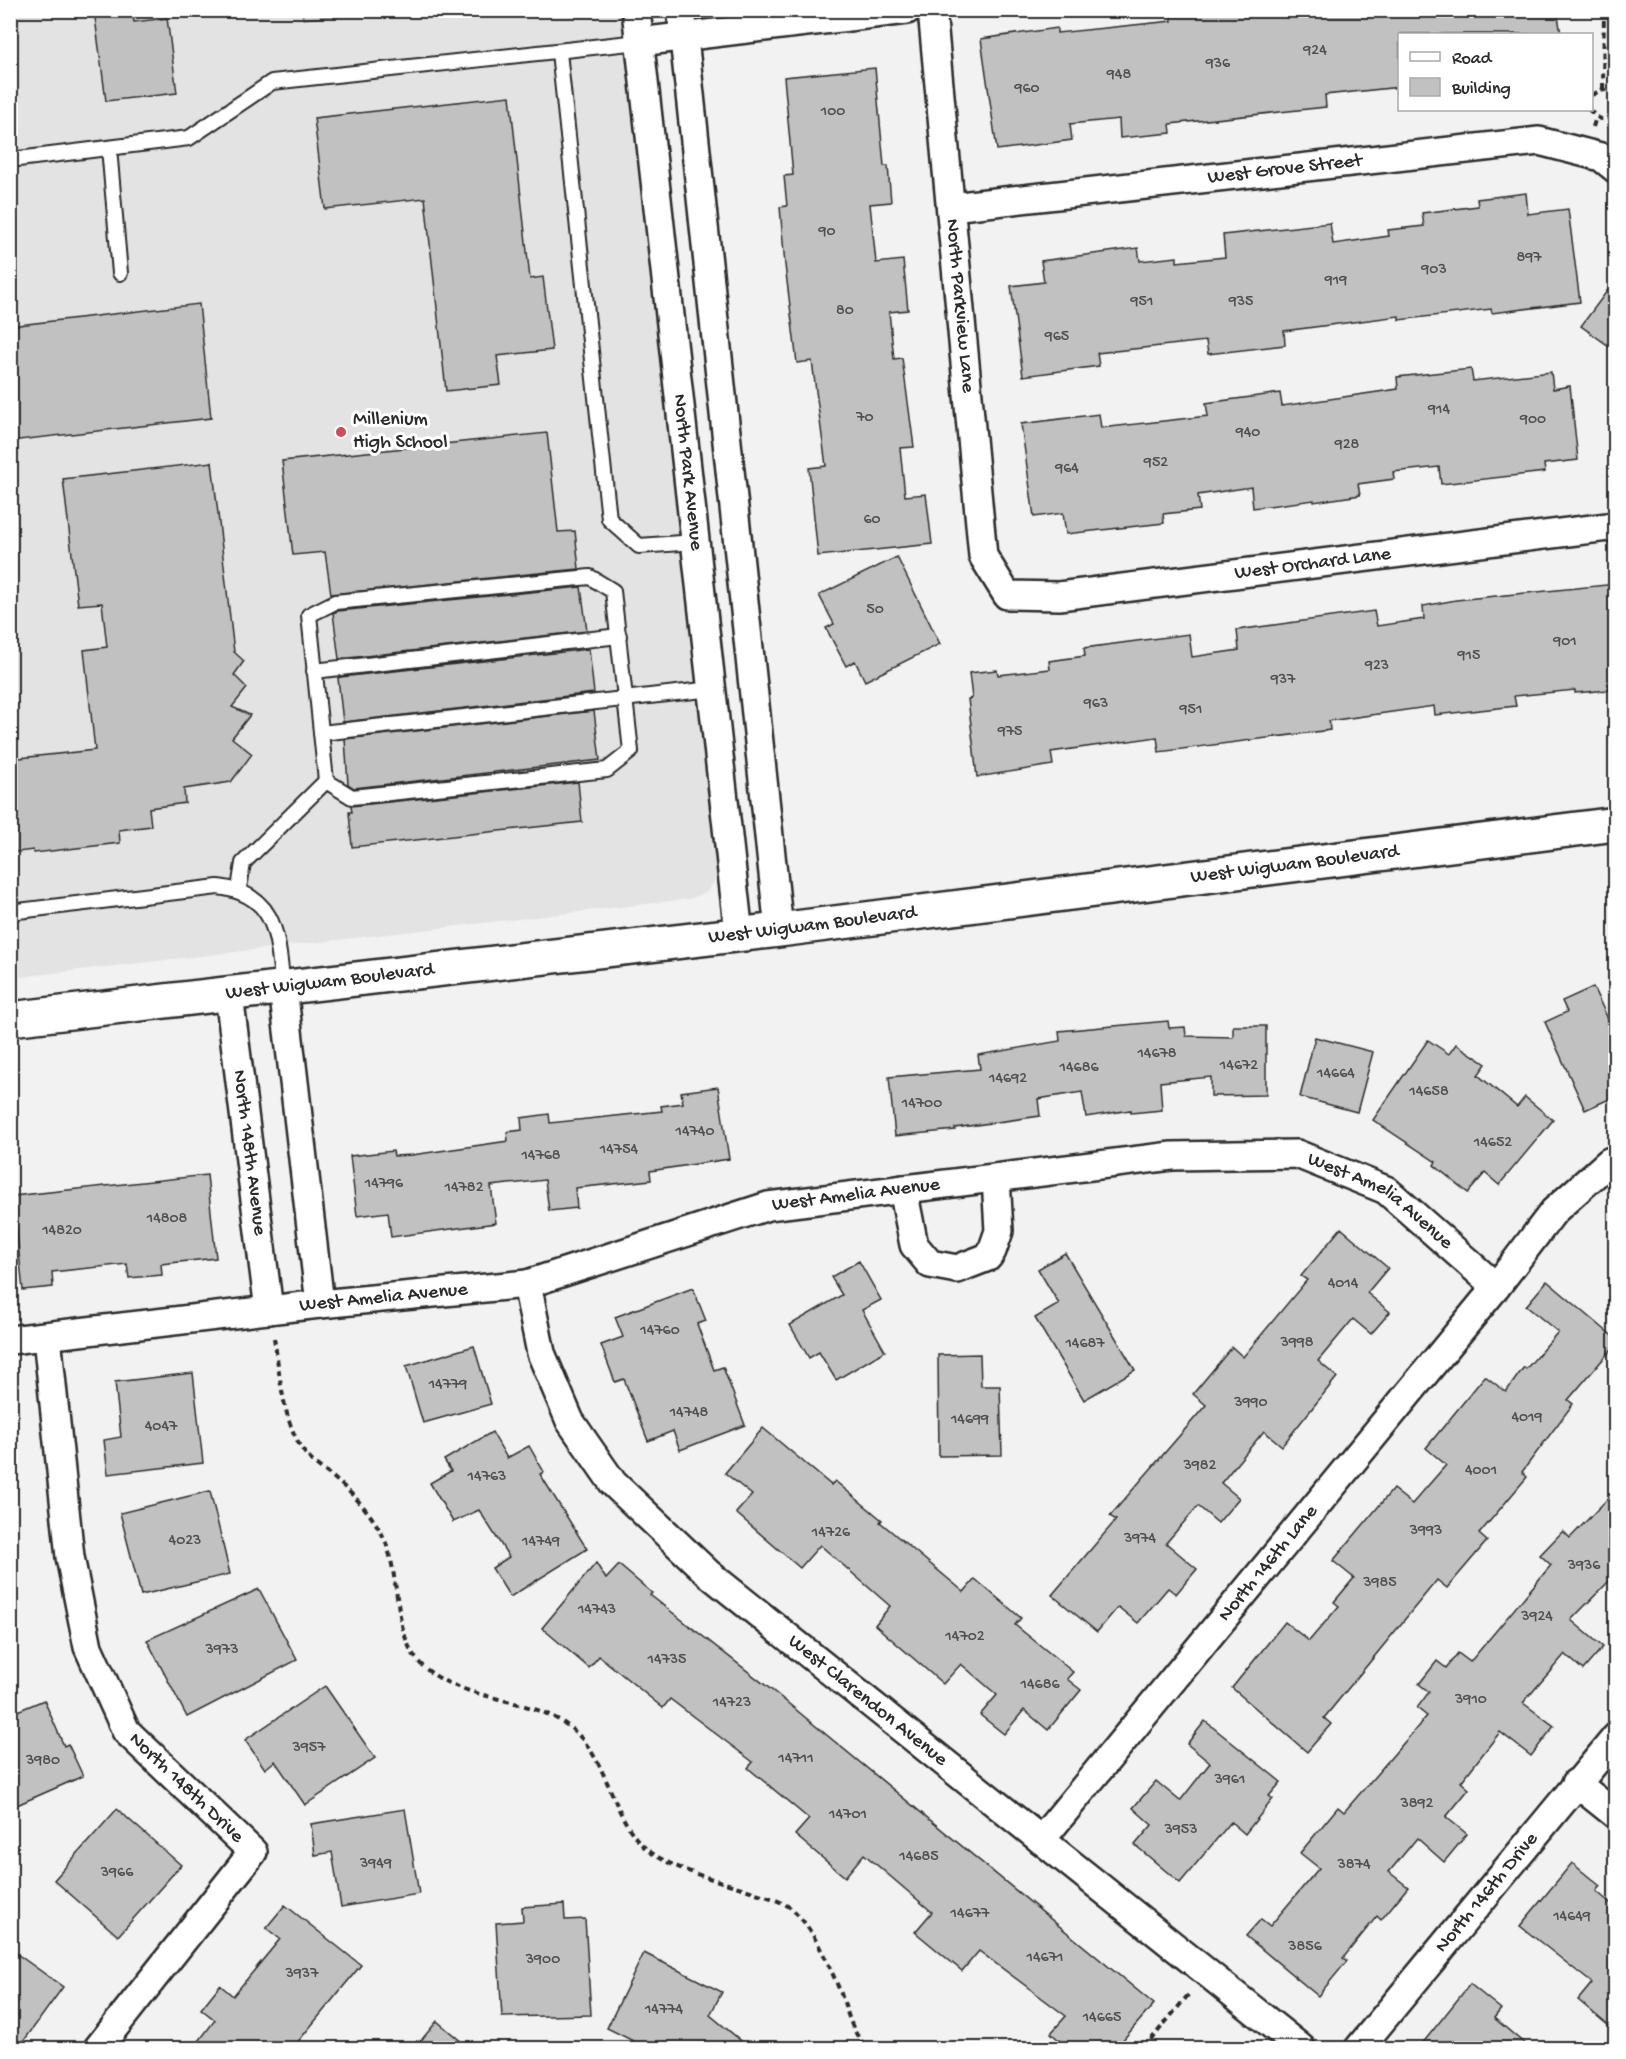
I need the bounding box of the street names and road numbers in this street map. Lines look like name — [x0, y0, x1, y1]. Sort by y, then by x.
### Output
street label: West Grove Street — [1207, 149, 1365, 190]
street label: North Parkview Lane — [940, 218, 979, 394]
street label: North Park Avenue — [667, 393, 708, 552]
street label: West Orchard Lane — [1233, 543, 1393, 585]
street label: West Wigwam Boulevard — [1189, 840, 1402, 889]
street label: West Wigwam Boulevard — [707, 901, 920, 950]
street label: West Wigwam Boulevard — [225, 958, 437, 1005]
street label: North 148th Avenue — [227, 1069, 271, 1237]
street label: West Amelia Avenue — [1304, 1148, 1458, 1255]
street label: West Amelia Avenue — [771, 1173, 942, 1217]
street label: West Amelia Avenue — [298, 1278, 469, 1318]
street label: North 146th Lane — [1214, 1500, 1323, 1626]
street label: West Clarendon Avenue — [783, 1630, 952, 1772]
street label: North 148th Drive — [124, 1728, 249, 1849]
street label: North 146th Drive — [1431, 1828, 1544, 1958]

